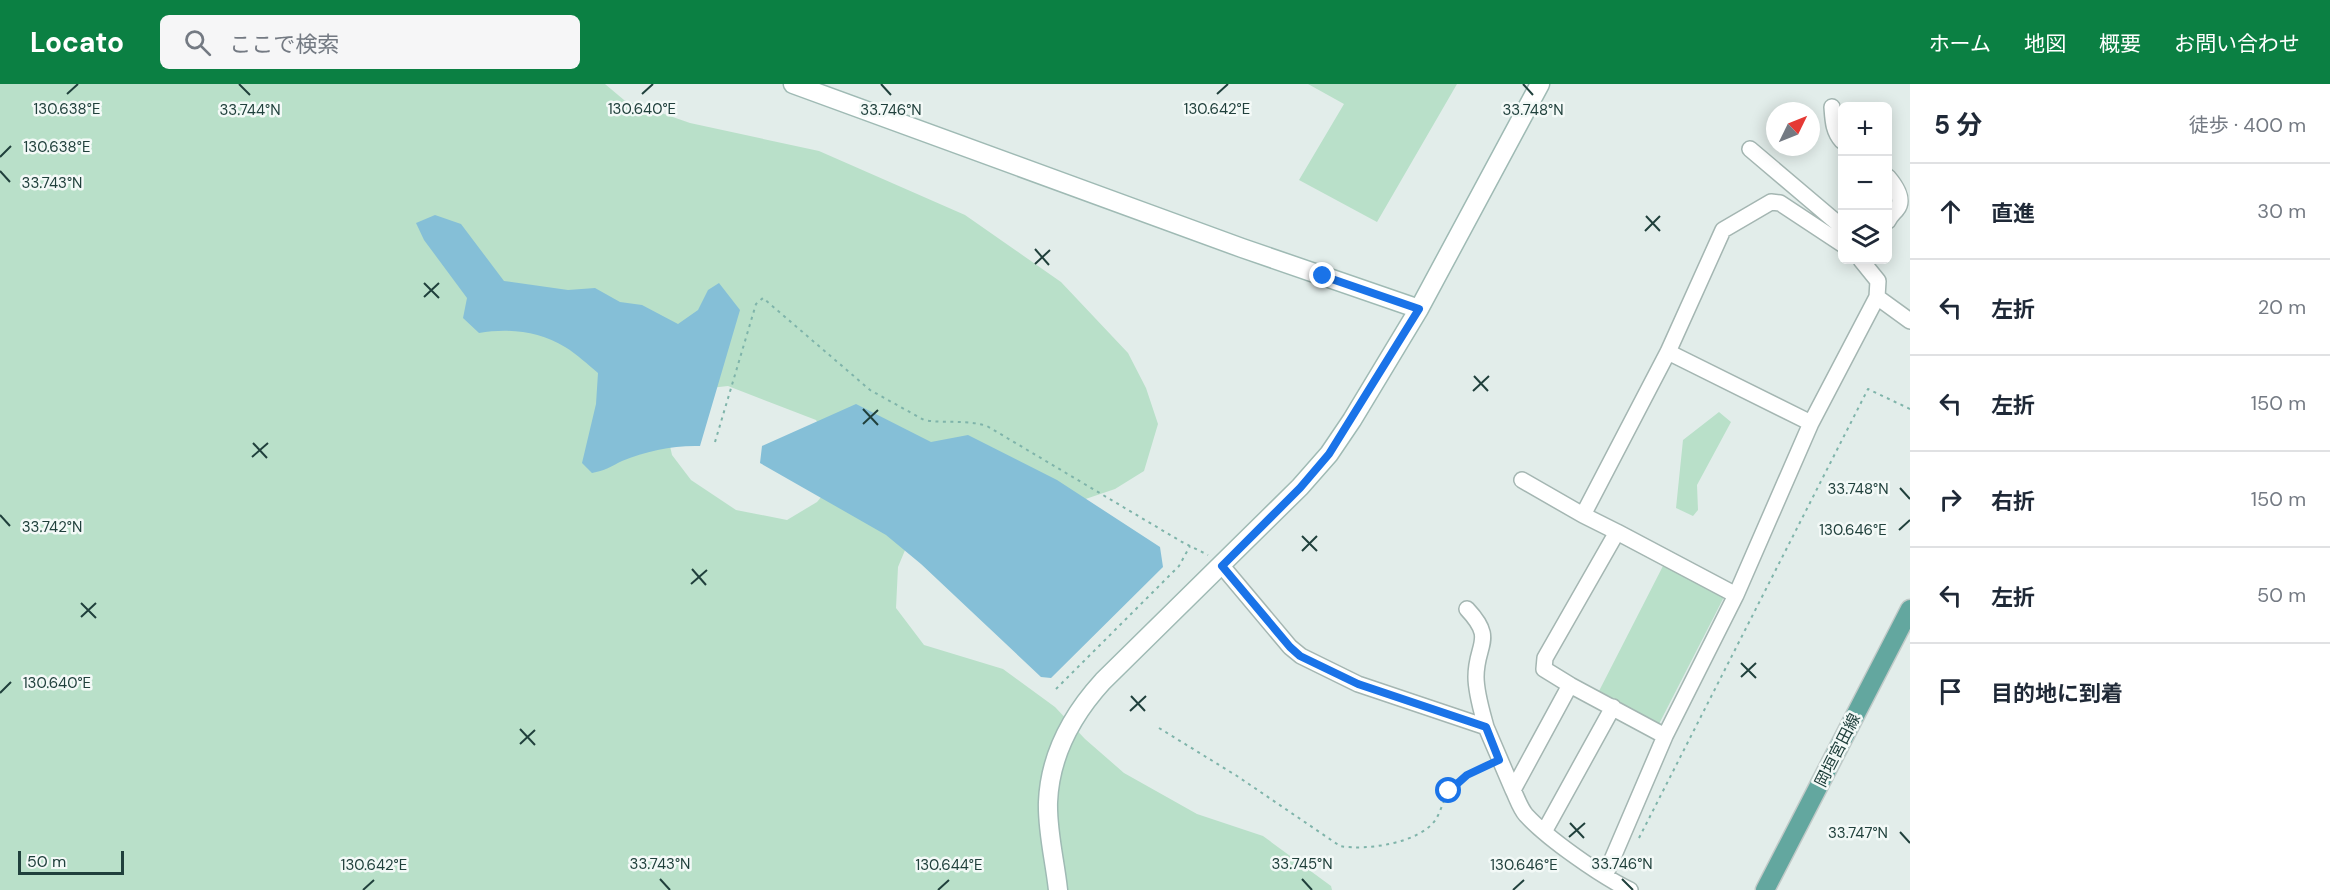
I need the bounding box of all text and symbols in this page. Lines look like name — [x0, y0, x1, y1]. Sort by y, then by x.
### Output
search box — [160, 15, 580, 69]
text: Locato — [30, 24, 124, 61]
icon: search — [181, 26, 214, 59]
text: ここで検索 — [229, 30, 339, 59]
text: ホーム — [1929, 30, 1991, 58]
text: 地図 — [2024, 30, 2066, 58]
text: 概要 — [2099, 30, 2141, 58]
text: お問い合わせ — [2174, 30, 2300, 58]
text: 130.638°E — [34, 99, 100, 119]
text: 130.640°E — [608, 99, 676, 119]
text: 130.642°E — [1184, 99, 1250, 119]
text: 33.744°N — [219, 100, 281, 120]
text: 33.746°N — [860, 100, 922, 120]
text: 33.748°N — [1502, 100, 1564, 120]
north arrow — [1766, 102, 1820, 156]
map controls — [1838, 102, 1892, 264]
button: + — [1838, 102, 1892, 156]
text: 5 分 — [1934, 108, 1982, 142]
text: 徒歩 · 400 m — [2189, 112, 2306, 138]
text: 130.638°E — [24, 137, 90, 157]
button: − — [1838, 156, 1892, 210]
text: 33.743°N — [22, 173, 82, 193]
icon: ahead — [1934, 195, 1967, 228]
text: 30 m — [2257, 198, 2306, 224]
text: 直進 — [1991, 199, 2035, 228]
button: layers — [1838, 210, 1892, 264]
route end — [1309, 262, 1335, 288]
icon: left — [1934, 291, 1967, 324]
text: 20 m — [2258, 294, 2306, 320]
text: 左折 — [1991, 295, 2035, 324]
icon: left — [1934, 387, 1967, 420]
text: 150 m — [2251, 390, 2306, 416]
text: 左折 — [1991, 391, 2035, 420]
text: 33.748°N — [1827, 479, 1889, 499]
icon: right — [1934, 483, 1967, 516]
text: 150 m — [2251, 486, 2306, 512]
text: 右折 — [1991, 487, 2035, 516]
text: 33.742°N — [22, 517, 82, 537]
text: 130.646°E — [1819, 520, 1887, 540]
icon: left — [1934, 579, 1967, 612]
text: 50 m — [2257, 582, 2306, 608]
text: 左折 — [1991, 583, 2035, 612]
text: 130.640°E — [23, 673, 91, 693]
icon: arrive — [1934, 675, 1967, 708]
text: 目的地に到着 — [1991, 679, 2123, 708]
street label: 岡垣宮田線 — [1810, 710, 1865, 791]
route start — [1435, 777, 1461, 803]
text: 33.747°N — [1828, 823, 1888, 843]
scale bar — [18, 848, 124, 876]
text: 50 m — [27, 851, 66, 872]
text: 33.743°N — [630, 854, 690, 874]
text: 33.745°N — [1271, 854, 1333, 874]
text: 33.746°N — [1591, 854, 1653, 874]
text: 130.642°E — [341, 855, 407, 875]
text: 130.644°E — [916, 855, 982, 875]
text: 130.646°E — [1490, 855, 1558, 875]

